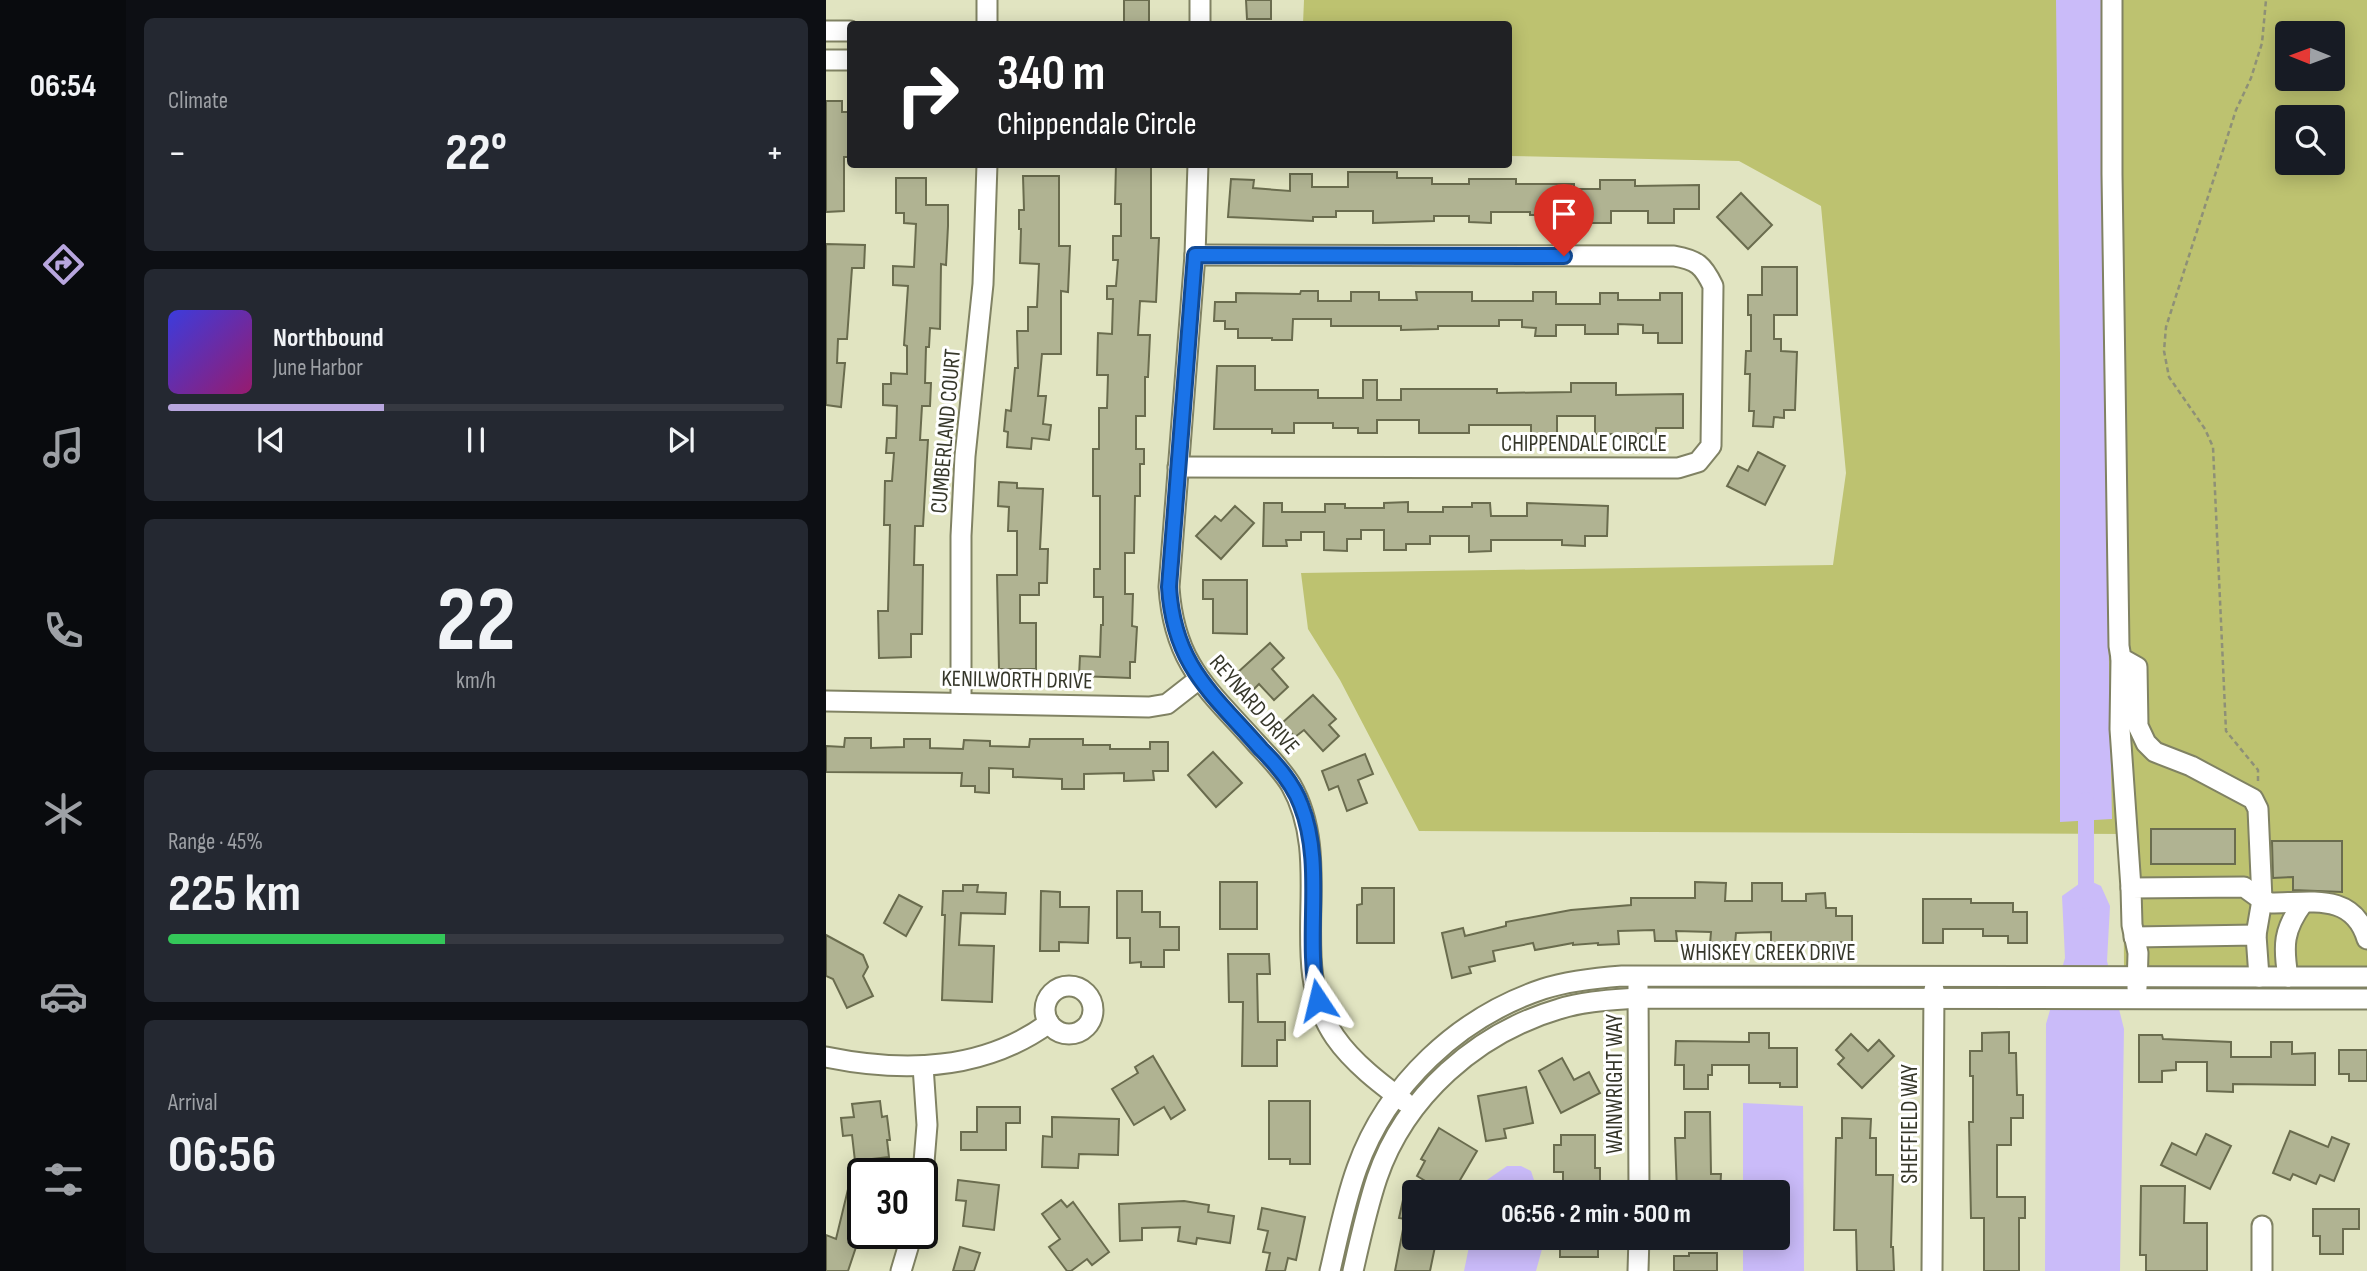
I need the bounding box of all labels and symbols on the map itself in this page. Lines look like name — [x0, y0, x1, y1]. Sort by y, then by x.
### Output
north arrow — [2275, 21, 2345, 91]
pin — [1534, 184, 1594, 256]
street label: CUMBERLAND COURT — [925, 348, 967, 515]
street label: CHIPPENDALE CIRCLE — [1501, 430, 1667, 458]
street label: REYNARD DRIVE — [1203, 649, 1305, 760]
street label: KENILWORTH DRIVE — [941, 665, 1093, 695]
street label: WHISKEY CREEK DRIVE — [1680, 939, 1856, 967]
position arrow — [1281, 963, 1355, 1037]
street label: WAINWRIGHT WAY — [1601, 1014, 1629, 1154]
street label: SHEFFIELD WAY — [1896, 1064, 1924, 1184]
speed limit sign: 30 — [847, 1158, 938, 1249]

